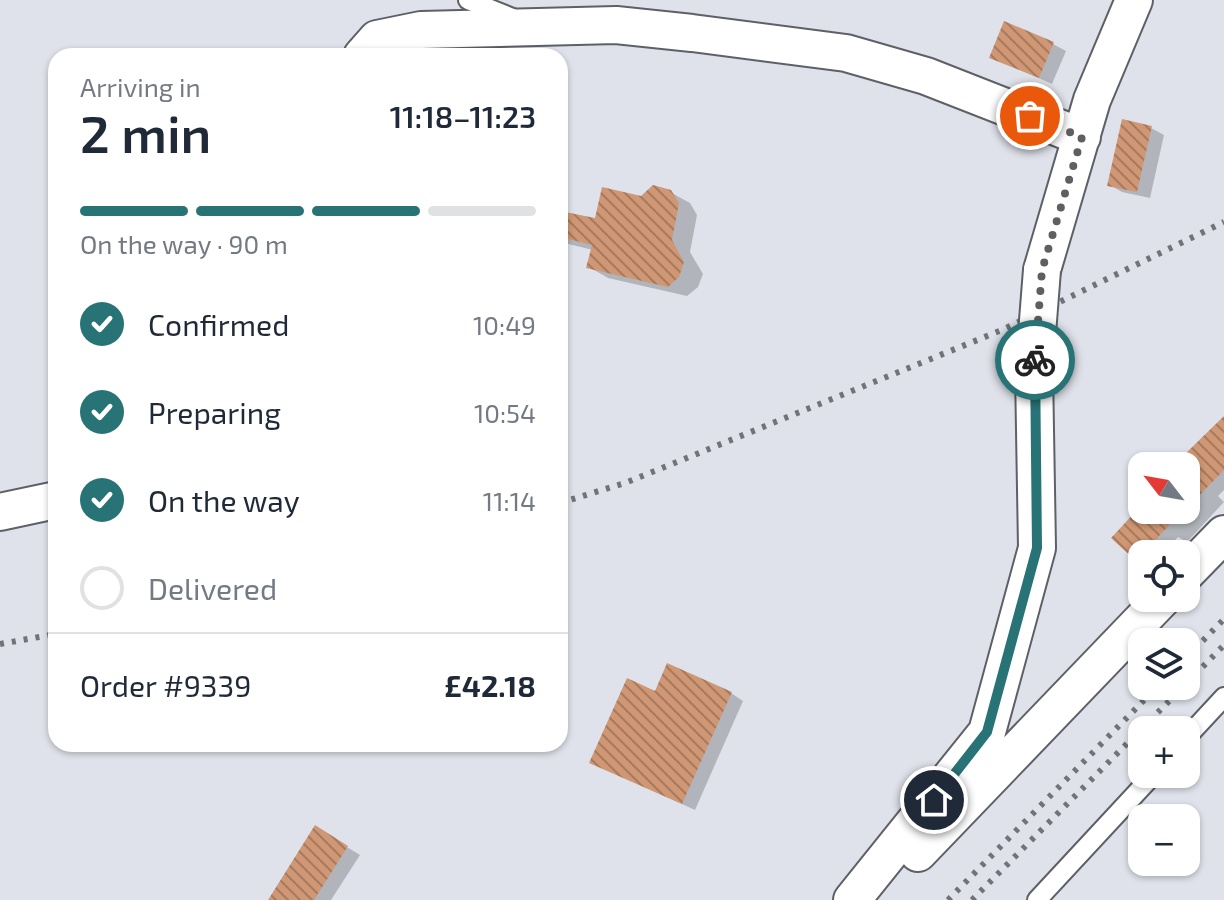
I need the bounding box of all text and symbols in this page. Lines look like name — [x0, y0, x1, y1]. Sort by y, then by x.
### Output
text: Arriving in — [80, 71, 201, 102]
pin — [996, 82, 1064, 150]
icon: bag — [1008, 94, 1052, 138]
text: 11:18–11:23 — [390, 98, 536, 134]
text: 2 min — [80, 101, 211, 163]
text: On the way · 90 m — [80, 228, 288, 259]
icon: check — [80, 302, 124, 346]
text: Confirmed — [148, 306, 289, 342]
text: 10:49 — [473, 309, 536, 340]
courier — [995, 320, 1075, 400]
icon: bike — [1013, 338, 1057, 382]
icon: check — [80, 390, 124, 434]
text: Preparing — [148, 394, 281, 430]
text: 10:54 — [474, 397, 536, 428]
north arrow — [1128, 452, 1200, 524]
map controls — [1128, 452, 1200, 876]
icon: check — [80, 478, 124, 522]
text: On the way — [148, 482, 300, 518]
text: 11:14 — [483, 485, 536, 516]
button: locate — [1128, 540, 1200, 612]
text: Delivered — [148, 570, 277, 606]
button: layers — [1128, 628, 1200, 700]
text: Order #9339 — [80, 667, 251, 703]
text: £42.18 — [444, 667, 536, 703]
button: + — [1128, 716, 1200, 788]
pin — [900, 766, 968, 834]
icon: home — [912, 778, 956, 822]
button: − — [1128, 804, 1200, 876]

